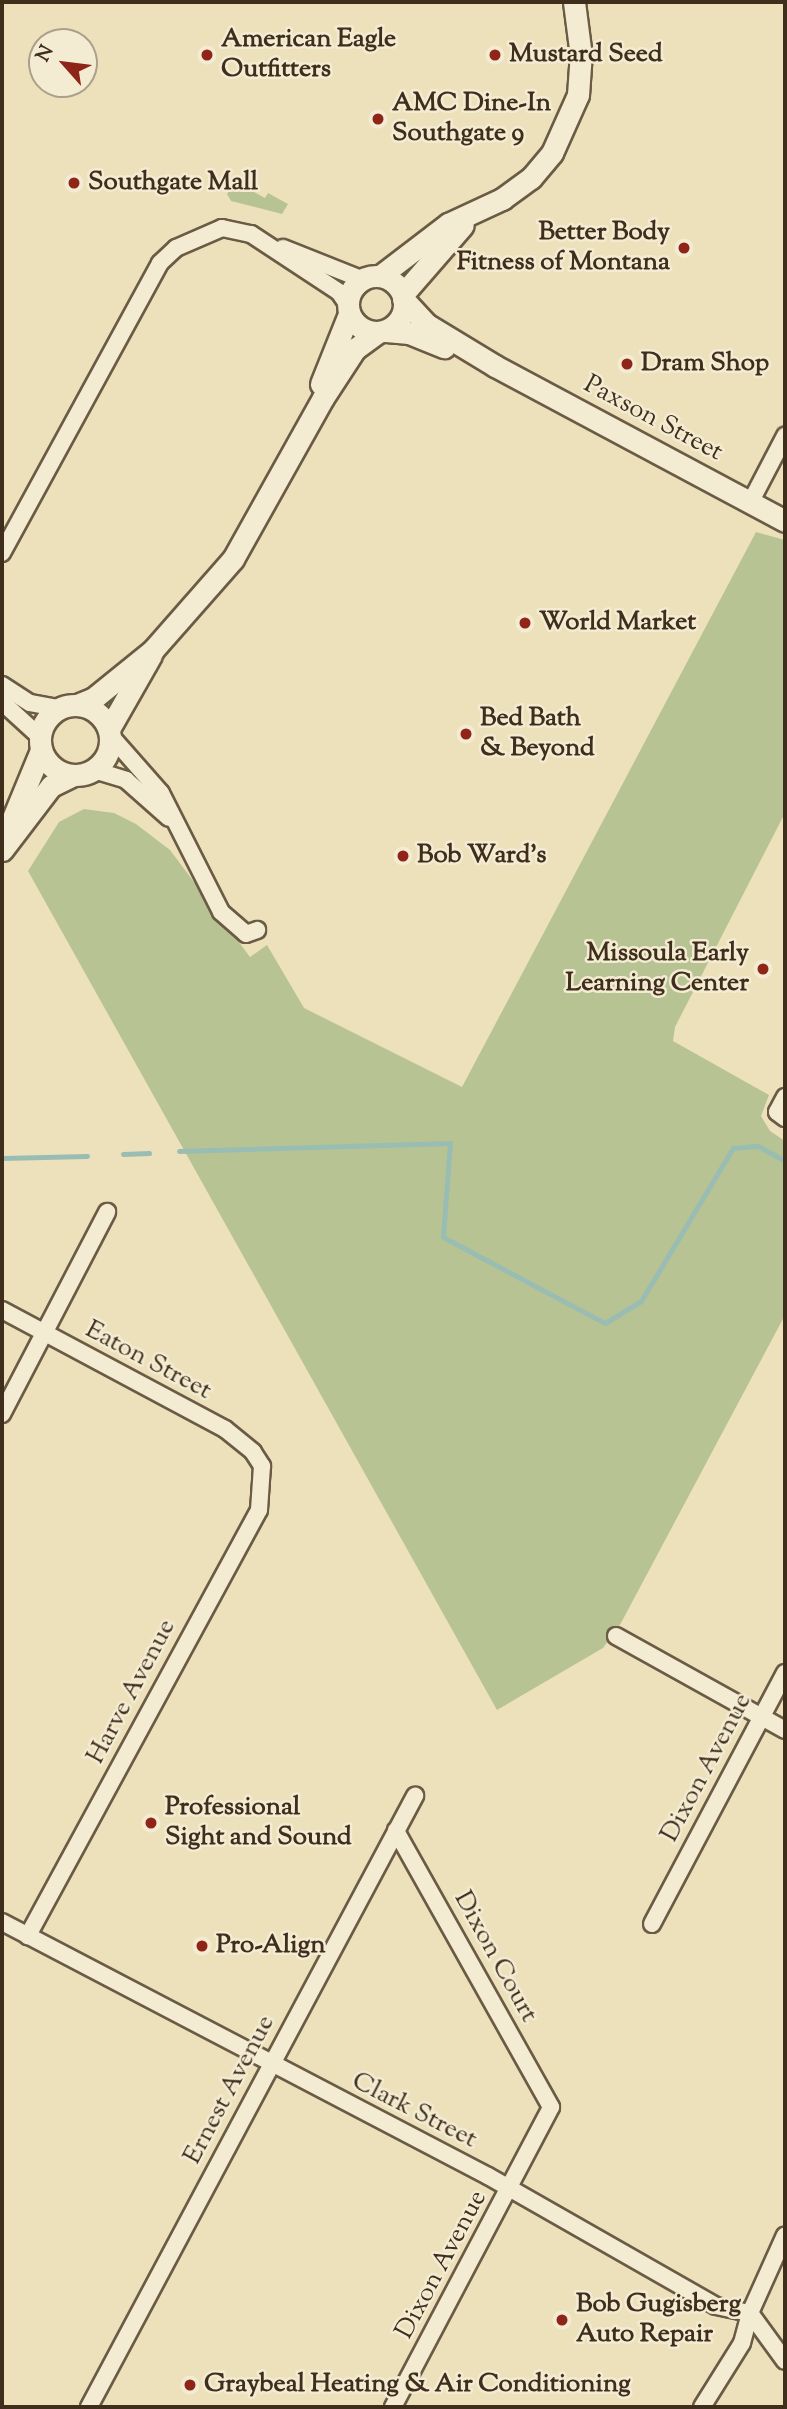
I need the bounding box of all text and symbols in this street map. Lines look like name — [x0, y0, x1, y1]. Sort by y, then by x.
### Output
place label: American Eagle Outfitters — [221, 24, 396, 86]
north arrow — [28, 28, 98, 98]
place label: Mustard Seed — [509, 39, 663, 71]
text: N — [30, 41, 61, 67]
marker: American Eagle Outfitters — [199, 47, 215, 63]
marker: Mustard Seed — [487, 47, 503, 63]
place label: AMC Dine-In Southgate 9 — [392, 88, 551, 150]
marker: AMC Dine-In Southgate 9 — [370, 111, 386, 127]
place label: Southgate Mall — [88, 167, 258, 199]
marker: Southgate Mall — [66, 175, 82, 191]
place label: Better Body Fitness of Montana — [457, 217, 670, 278]
marker: Better Body Fitness of Montana — [676, 240, 692, 256]
place label: Dram Shop — [641, 348, 769, 380]
marker: Dram Shop — [619, 356, 635, 372]
street label: Paxson Street — [578, 369, 728, 469]
place label: World Market — [539, 607, 696, 639]
marker: World Market — [517, 615, 533, 631]
place label: Bed Bath & Beyond — [480, 703, 595, 764]
marker: Bed Bath & Beyond — [458, 726, 474, 742]
place label: Bob Ward's — [417, 840, 547, 872]
marker: Bob Ward's — [395, 848, 411, 864]
place label: Missoula Early Learning Center — [566, 938, 749, 1000]
marker: Missoula Early Learning Center — [755, 961, 771, 977]
street label: Eaton Street — [79, 1315, 217, 1407]
street label: Harve Avenue — [81, 1614, 183, 1770]
street label: Dixon Avenue — [655, 1688, 759, 1848]
place label: Professional Sight and Sound — [165, 1792, 352, 1854]
marker: Professional Sight and Sound — [143, 1815, 159, 1831]
street label: Dixon Court — [446, 1886, 544, 2028]
place label: Pro-Align — [216, 1930, 326, 1962]
marker: Pro-Align — [194, 1938, 210, 1954]
street label: Ernest Avenue — [178, 2010, 282, 2170]
street label: Clark Street — [346, 2066, 482, 2156]
street label: Dixon Avenue — [390, 2185, 494, 2345]
place label: Bob Gugisberg Auto Repair — [576, 2289, 741, 2350]
marker: Bob Gugisberg Auto Repair — [554, 2312, 570, 2328]
place label: Graybeal Heating & Air Conditioning — [204, 2369, 631, 2401]
marker: Graybeal Heating & Air Conditioning — [182, 2377, 198, 2393]

